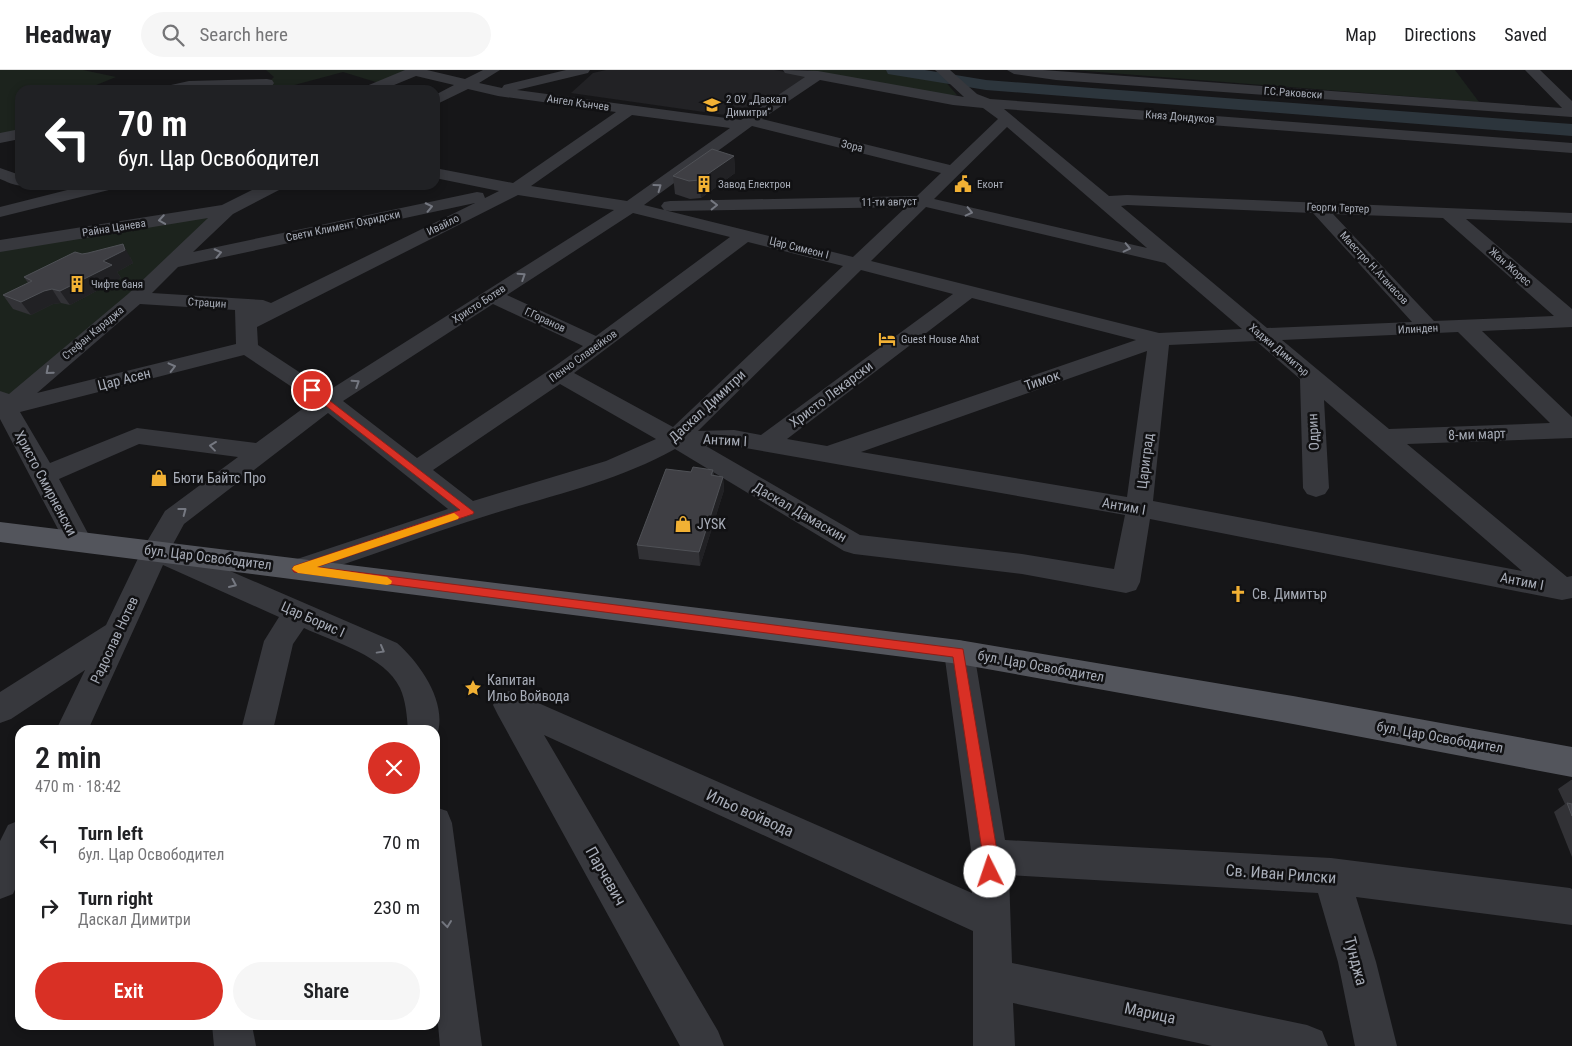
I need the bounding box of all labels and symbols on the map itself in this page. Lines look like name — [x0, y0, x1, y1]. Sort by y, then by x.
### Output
street label: Г.С.Раковски — [1263, 84, 1323, 102]
street label: Ангел Кънчев — [546, 92, 610, 114]
place label: 2 ОУ „Даскал Димитри“ — [726, 93, 787, 119]
school or university icon: 2 ОУ „Даскал Димитри“ — [702, 95, 722, 115]
street label: Княз Дондуков — [1145, 108, 1215, 126]
street label: Зора — [840, 137, 864, 155]
building icon: Завод Електрон — [694, 174, 714, 194]
public building icon: Еконт — [953, 174, 973, 194]
place label: Завод Електрон — [718, 178, 791, 191]
place label: Еконт — [977, 178, 1004, 191]
one-way arrow — [652, 184, 662, 193]
street label: 11-ти август — [861, 195, 917, 209]
one-way arrow — [710, 200, 718, 210]
street label: Георги Тертер — [1306, 200, 1370, 216]
one-way arrow — [424, 203, 433, 213]
one-way arrow — [964, 206, 973, 217]
street label: Свети Климент Охридски — [285, 208, 401, 244]
street label: Ивайло — [425, 211, 462, 238]
one-way arrow — [157, 215, 166, 225]
street label: Райна Цанева — [81, 217, 147, 239]
street label: Маестро Н.Атанасов — [1337, 229, 1411, 307]
street label: Цар Симеон I — [768, 234, 830, 262]
one-way arrow — [1123, 242, 1132, 253]
street label: Жан Жорес — [1486, 245, 1534, 289]
one-way arrow — [214, 248, 223, 258]
one-way arrow — [517, 273, 526, 283]
building icon: Чифте баня — [67, 274, 87, 294]
place label: Чифте баня — [91, 278, 143, 291]
street label: Христо Ботев — [450, 282, 508, 326]
street label: Страцин — [187, 295, 227, 311]
street label: Стефан Караджа — [60, 303, 126, 363]
street label: Г.Горанов — [523, 305, 567, 335]
street label: Хаджи Димитър — [1246, 321, 1312, 379]
street label: Илинден — [1397, 321, 1439, 337]
street label: Пенчо Славейков — [547, 327, 619, 385]
hotel icon: Guest House Ahat — [877, 329, 897, 349]
place label: Guest House Ahat — [901, 333, 979, 346]
street label: Христо Лекарски — [786, 358, 876, 430]
one-way arrow — [167, 362, 176, 373]
one-way arrow — [46, 365, 55, 374]
street label: Цар Асен — [96, 365, 152, 393]
street label: Даскал Димитри — [665, 366, 749, 446]
street label: Тимок — [1022, 366, 1062, 394]
pin — [291, 369, 333, 411]
one-way arrow — [350, 379, 359, 389]
street label: Одрин — [1304, 413, 1322, 451]
street label: 8-ми март — [1448, 425, 1506, 443]
street label: Христо Смирненски — [12, 428, 80, 538]
street label: Антим I — [703, 431, 747, 449]
street label: Цариград — [1134, 432, 1156, 490]
one-way arrow — [208, 441, 217, 451]
shop icon: Бюти Байтс Про — [149, 468, 169, 488]
place label: Бюти Байтс Про — [173, 470, 266, 486]
street label: Даскал Дамаскин — [750, 479, 850, 545]
street label: Антим I — [1101, 494, 1147, 518]
one-way arrow — [177, 508, 187, 517]
shop icon: JYSK — [673, 514, 693, 534]
place label: JYSK — [697, 516, 726, 532]
street label: бул. Цар Освободител — [143, 541, 273, 573]
street label: Антим I — [1499, 569, 1545, 593]
one-way arrow — [228, 578, 237, 589]
church icon: Св. Димитър — [1228, 584, 1248, 604]
place label: Св. Димитър — [1252, 586, 1327, 602]
street label: Радослав Нотев — [87, 594, 141, 686]
street label: Цар Борис I — [279, 598, 347, 640]
one-way arrow — [376, 644, 385, 654]
street label: бул. Цар Освободител — [976, 647, 1106, 685]
place label: Капитан Ильо Войвода — [487, 672, 569, 704]
place icon: Капитан Ильо Войвода — [463, 678, 483, 698]
street label: бул. Цар Освободител — [1375, 718, 1505, 756]
street label: Ильо войвода — [703, 785, 797, 841]
street label: Парчевич — [582, 843, 630, 909]
position arrow — [963, 845, 1015, 897]
street label: Св. Иван Рилски — [1225, 861, 1337, 887]
one-way arrow — [441, 920, 452, 928]
street label: Тунджа — [1340, 935, 1372, 987]
street label: Марица — [1123, 998, 1177, 1028]

